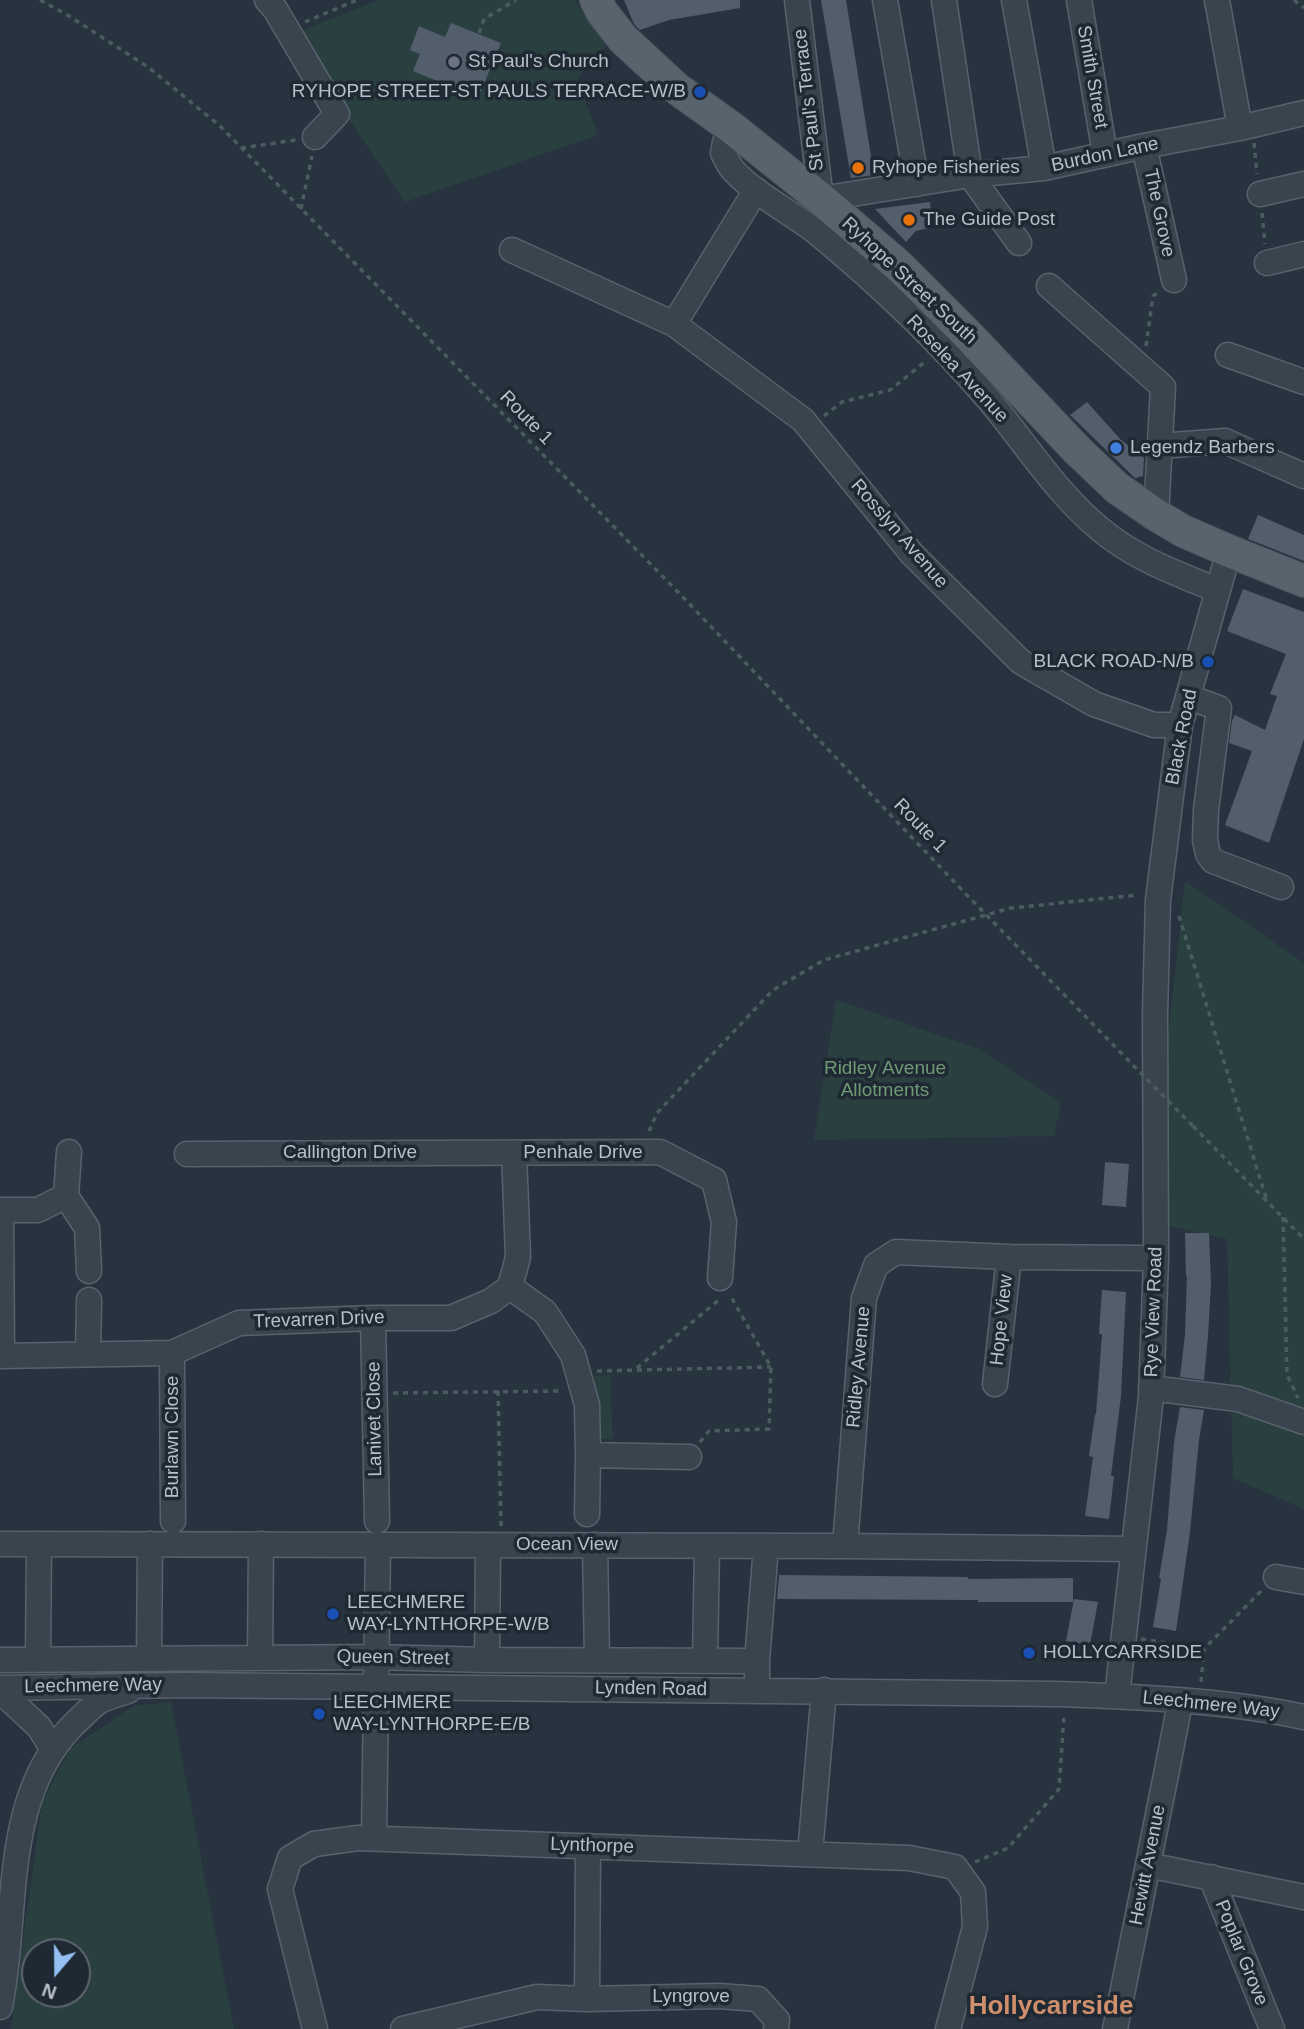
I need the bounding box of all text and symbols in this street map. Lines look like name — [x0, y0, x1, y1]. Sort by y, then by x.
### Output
street label: Smith Street — [1072, 24, 1112, 130]
street label: St Paul's Terrace — [789, 28, 829, 172]
place label: St Paul's Church — [468, 51, 609, 73]
marker: St Paul's Church — [446, 54, 462, 70]
place label: RYHOPE STREET-ST PAULS TERRACE-W/B — [292, 81, 686, 103]
marker: RYHOPE STREET-ST PAULS TERRACE-W/B — [692, 84, 708, 100]
street label: Burdon Lane — [1049, 133, 1161, 177]
place label: Ryhope Fisheries — [872, 157, 1020, 179]
marker: Ryhope Fisheries — [850, 160, 866, 176]
street label: The Grove — [1139, 167, 1179, 259]
place label: The Guide Post — [923, 209, 1055, 231]
marker: The Guide Post — [901, 212, 917, 228]
street label: Ryhope Street South — [837, 213, 981, 349]
street label: Roselea Avenue — [901, 310, 1013, 428]
street label: Route 1 — [495, 386, 557, 450]
place label: Legendz Barbers — [1130, 437, 1275, 459]
marker: Legendz Barbers — [1108, 440, 1124, 456]
street label: Rosslyn Avenue — [845, 475, 953, 593]
place label: BLACK ROAD-N/B — [1034, 651, 1194, 673]
marker: BLACK ROAD-N/B — [1200, 654, 1216, 670]
street label: Black Road — [1162, 687, 1202, 787]
street label: Route 1 — [889, 794, 951, 858]
park label: Ridley Avenue Allotments — [824, 1058, 946, 1102]
street label: Callington Drive — [283, 1142, 417, 1164]
street label: Penhale Drive — [523, 1142, 643, 1164]
street label: Rye View Road — [1140, 1246, 1168, 1378]
street label: Hope View — [986, 1273, 1018, 1367]
street label: Ridley Avenue — [842, 1305, 876, 1429]
street label: Trevarren Drive — [253, 1306, 385, 1334]
street label: Lanivet Close — [363, 1361, 387, 1477]
street label: Burlawn Close — [162, 1376, 184, 1498]
street label: Ocean View — [516, 1534, 618, 1556]
place label: LEECHMERE WAY-LYNTHORPE-W/B — [347, 1592, 550, 1636]
marker: LEECHMERE WAY-LYNTHORPE-W/B — [325, 1606, 341, 1622]
place label: HOLLYCARRSIDE — [1043, 1642, 1202, 1664]
marker: HOLLYCARRSIDE — [1021, 1645, 1037, 1661]
street label: Queen Street — [336, 1646, 450, 1670]
street label: Leechmere Way — [24, 1673, 162, 1699]
street label: Lynden Road — [595, 1677, 707, 1701]
street label: Leechmere Way — [1141, 1686, 1281, 1724]
place label: LEECHMERE WAY-LYNTHORPE-E/B — [333, 1692, 530, 1736]
marker: LEECHMERE WAY-LYNTHORPE-E/B — [311, 1706, 327, 1722]
street label: Hewitt Avenue — [1125, 1803, 1171, 1927]
street label: Lynthorpe — [550, 1833, 634, 1859]
street label: Poplar Grove — [1209, 1897, 1273, 2009]
north arrow — [21, 1938, 91, 2008]
text: N — [39, 1979, 59, 2004]
street label: Lyngrove — [652, 1986, 730, 2008]
district label: Hollycarrside — [969, 1991, 1133, 2023]

